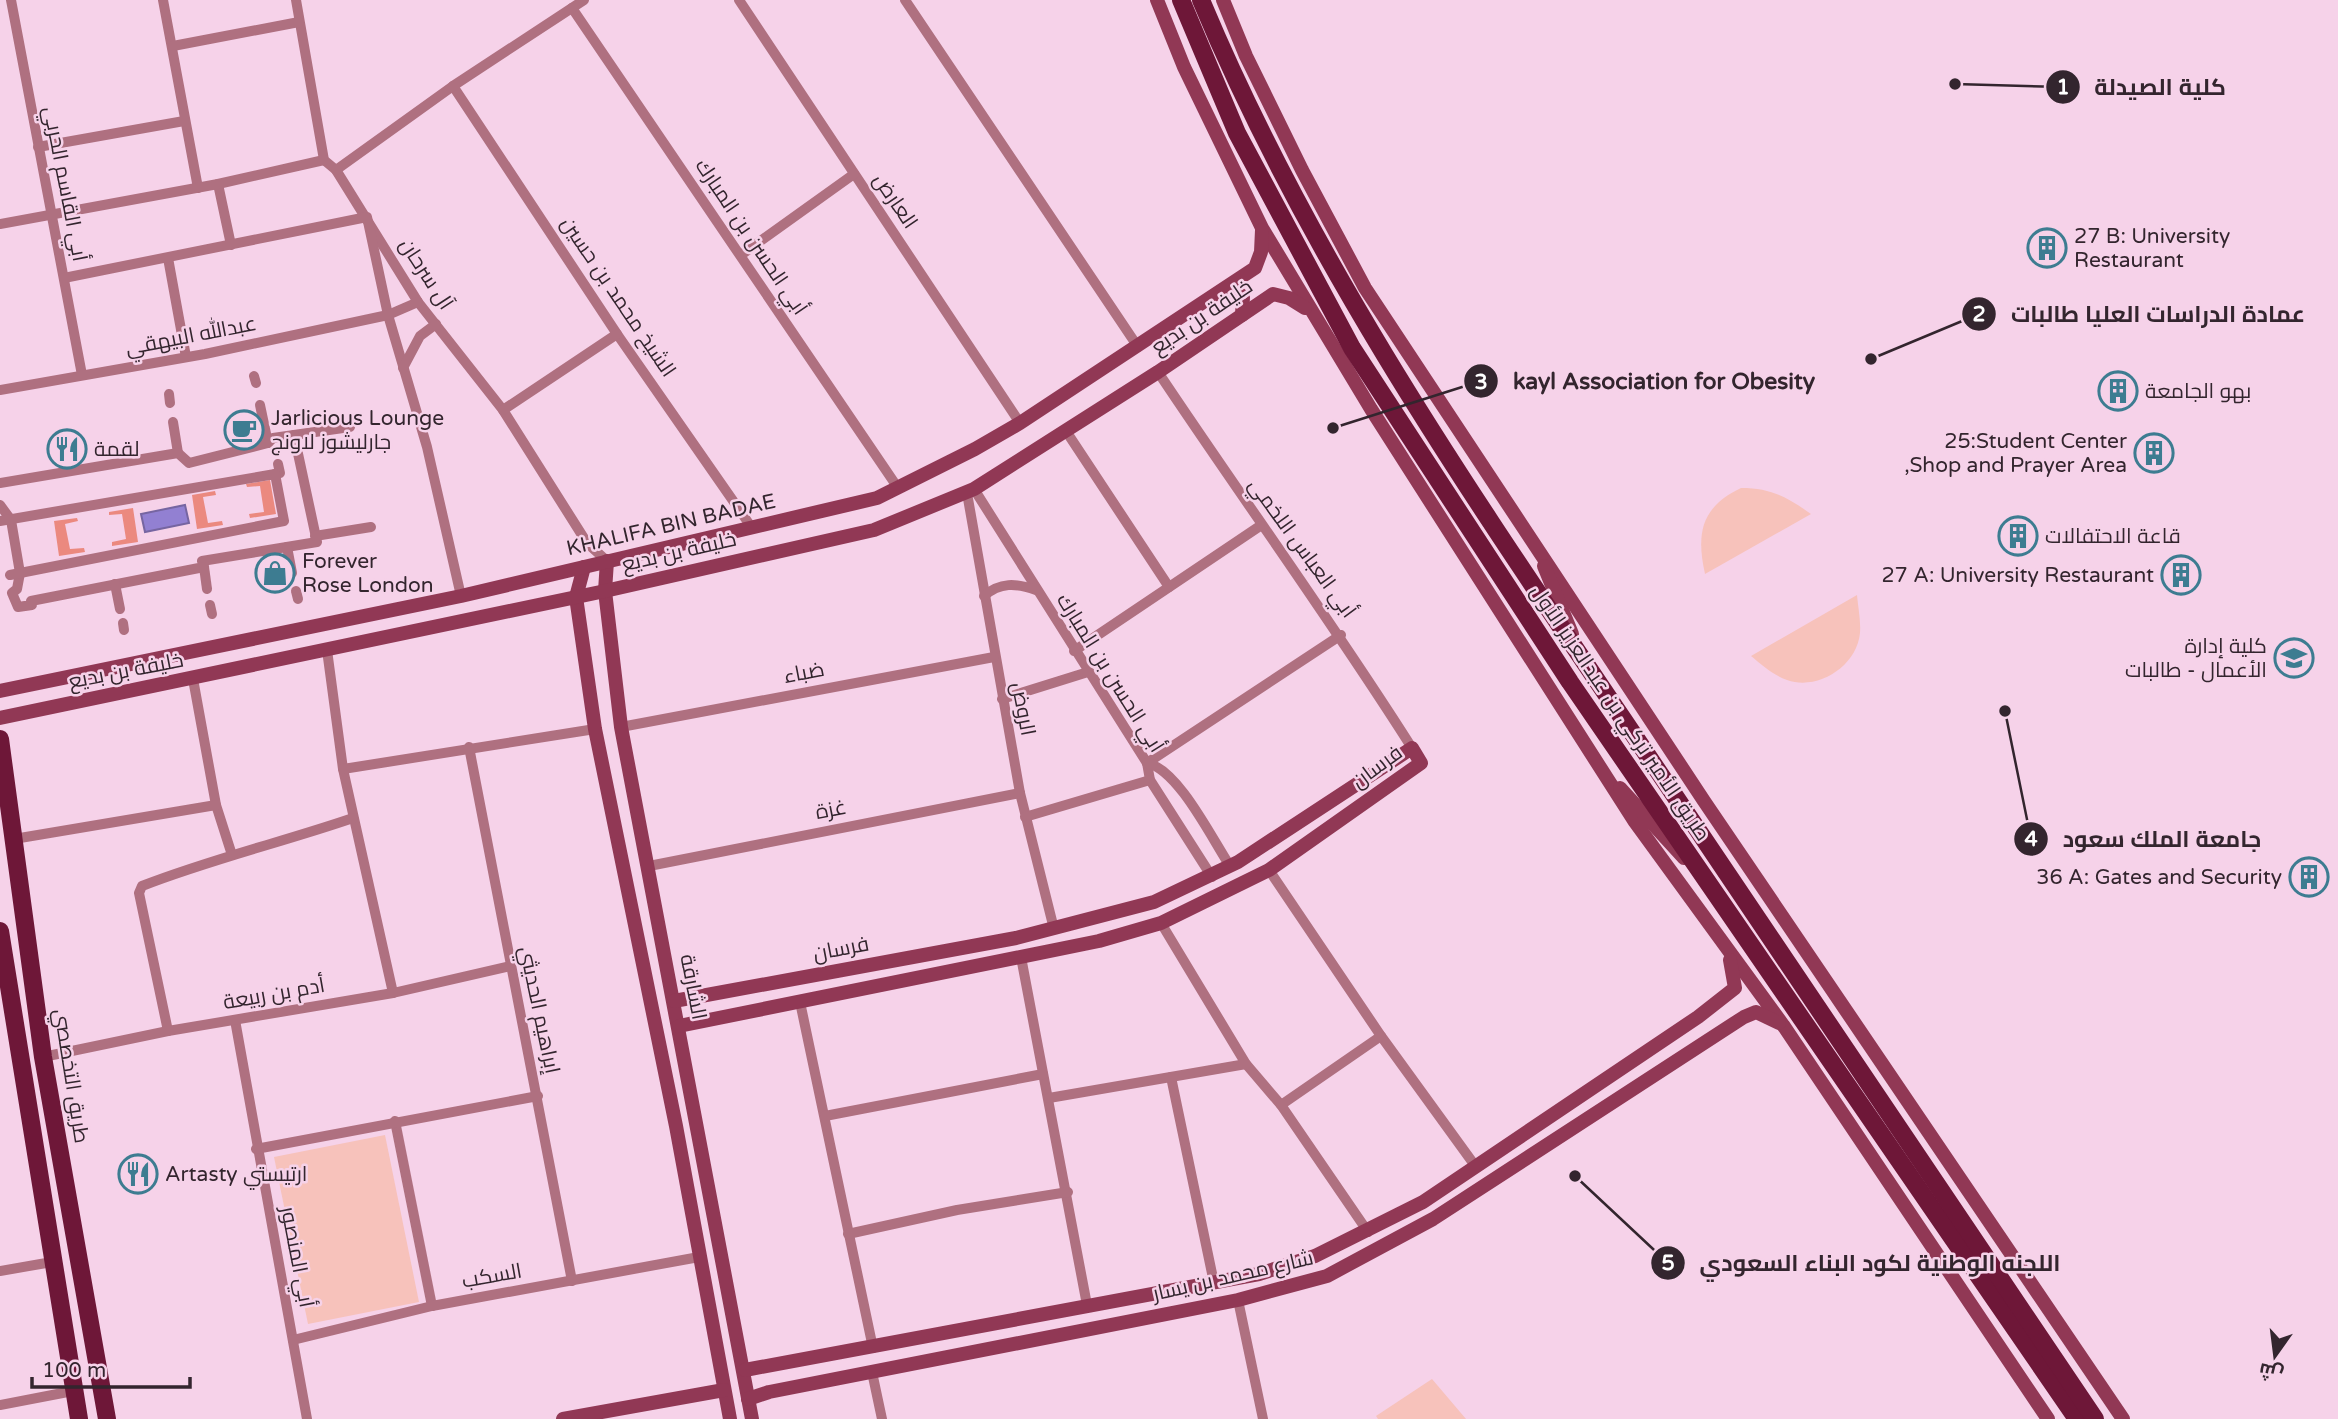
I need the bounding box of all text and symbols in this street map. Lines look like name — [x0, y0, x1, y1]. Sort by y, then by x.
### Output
callout: كلية الصيدلة — [2045, 65, 2240, 109]
text: كلية الصيدلة — [2094, 74, 2226, 102]
text: 1 — [2056, 75, 2070, 100]
street label: أبي القاسم الحربي — [35, 104, 93, 264]
street label: أبي الحسن بن المبارك — [687, 154, 813, 321]
street label: العارض — [867, 169, 923, 233]
street label: الشيخ محمد بن حسين — [554, 212, 681, 382]
place label: 27 B: University Restaurant — [2074, 224, 2230, 273]
building icon: 27 B: University Restaurant — [2026, 227, 2068, 269]
street label: آل سرحان — [394, 234, 459, 315]
street label: خليفة بن بديع — [1147, 274, 1258, 361]
callout: عمادة الدراسات العليا طالبات — [1962, 292, 2319, 336]
text: عمادة الدراسات العليا طالبات — [2011, 301, 2305, 329]
text: 2 — [1972, 302, 1986, 327]
street label: عبدالله البيهقي — [123, 309, 259, 364]
callout: kayl Association for Obesity — [1464, 359, 1829, 403]
text: kayl Association for Obesity — [1513, 368, 1816, 396]
text: 3 — [1474, 370, 1488, 395]
building icon: بهو الجامعة — [2097, 370, 2139, 412]
place label: بهو الجامعة — [2145, 379, 2251, 404]
place label: Jarlicious Lounge جارليشوز لاونج — [271, 406, 444, 456]
cafe icon: Jarlicious Lounge جارليشوز لاونج — [223, 409, 265, 451]
restaurant icon: لقمة — [46, 428, 88, 470]
place label: 25:Student Center ,Shop and Prayer Area — [1904, 429, 2127, 478]
building icon: 25:Student Center ,Shop and Prayer Area — [2133, 432, 2175, 474]
place label: لقمة — [94, 437, 140, 462]
street label: أبي العباس اللخمي — [1240, 473, 1362, 624]
street label: KHALIFA BIN BADAE — [564, 489, 778, 561]
building icon: قاعة الاحتفالات — [1997, 515, 2039, 557]
place label: قاعة الاحتفالات — [2045, 524, 2181, 549]
street label: خليفة بن بديع — [619, 527, 739, 578]
place label: Forever Rose London — [302, 549, 434, 598]
shop icon: Forever Rose London — [254, 552, 296, 594]
building icon: 27 A: University Restaurant — [2160, 554, 2202, 596]
place label: 27 A: University Restaurant — [1881, 563, 2154, 588]
street label: طريق الأمير تركي بن عبدالعزيز الأول — [1522, 580, 1715, 847]
street label: أبي الحسن بن المبارك — [1048, 588, 1170, 759]
place label: كلية إدارة الأعمال - طالبات — [2125, 634, 2267, 683]
school or university icon: كلية إدارة الأعمال - طالبات — [2273, 637, 2315, 679]
street label: خليفة بن بديع — [66, 648, 186, 695]
street label: ضباء — [781, 657, 827, 689]
street label: الروض — [1006, 680, 1040, 738]
street label: فرسان — [1347, 740, 1407, 794]
street label: غزة — [813, 795, 849, 825]
callout: جامعة الملك سعود — [2014, 817, 2275, 861]
text: جامعة الملك سعود — [2063, 826, 2261, 854]
text: 4 — [2024, 827, 2038, 852]
building icon: 36 A: Gates and Security — [2288, 856, 2330, 898]
place label: 36 A: Gates and Security — [2036, 865, 2282, 890]
street label: فرسان — [811, 931, 871, 967]
street label: إبراهيم الحديثي — [510, 944, 565, 1077]
street label: الشارقة — [674, 952, 712, 1022]
street label: أدم بن ربيعة — [221, 972, 327, 1016]
street label: طريق التخصصي — [46, 1007, 94, 1145]
restaurant icon: Artasty ارتيستي — [117, 1153, 159, 1195]
place label: Artasty ارتيستي — [165, 1162, 307, 1190]
street label: أبي المنصور — [272, 1203, 320, 1310]
callout: اللجنه الوطنية لكود البناء السعودي — [1650, 1241, 2074, 1285]
street label: شارع محمد بن يسار — [1149, 1245, 1316, 1308]
text: اللجنه الوطنية لكود البناء السعودي — [1699, 1250, 2061, 1282]
text: 5 — [1661, 1251, 1675, 1276]
street label: السكب — [460, 1258, 524, 1294]
north arrow — [2240, 1321, 2310, 1391]
scale bar — [32, 1346, 189, 1390]
text: 100 m — [42, 1358, 106, 1383]
text: ش — [2257, 1358, 2286, 1385]

